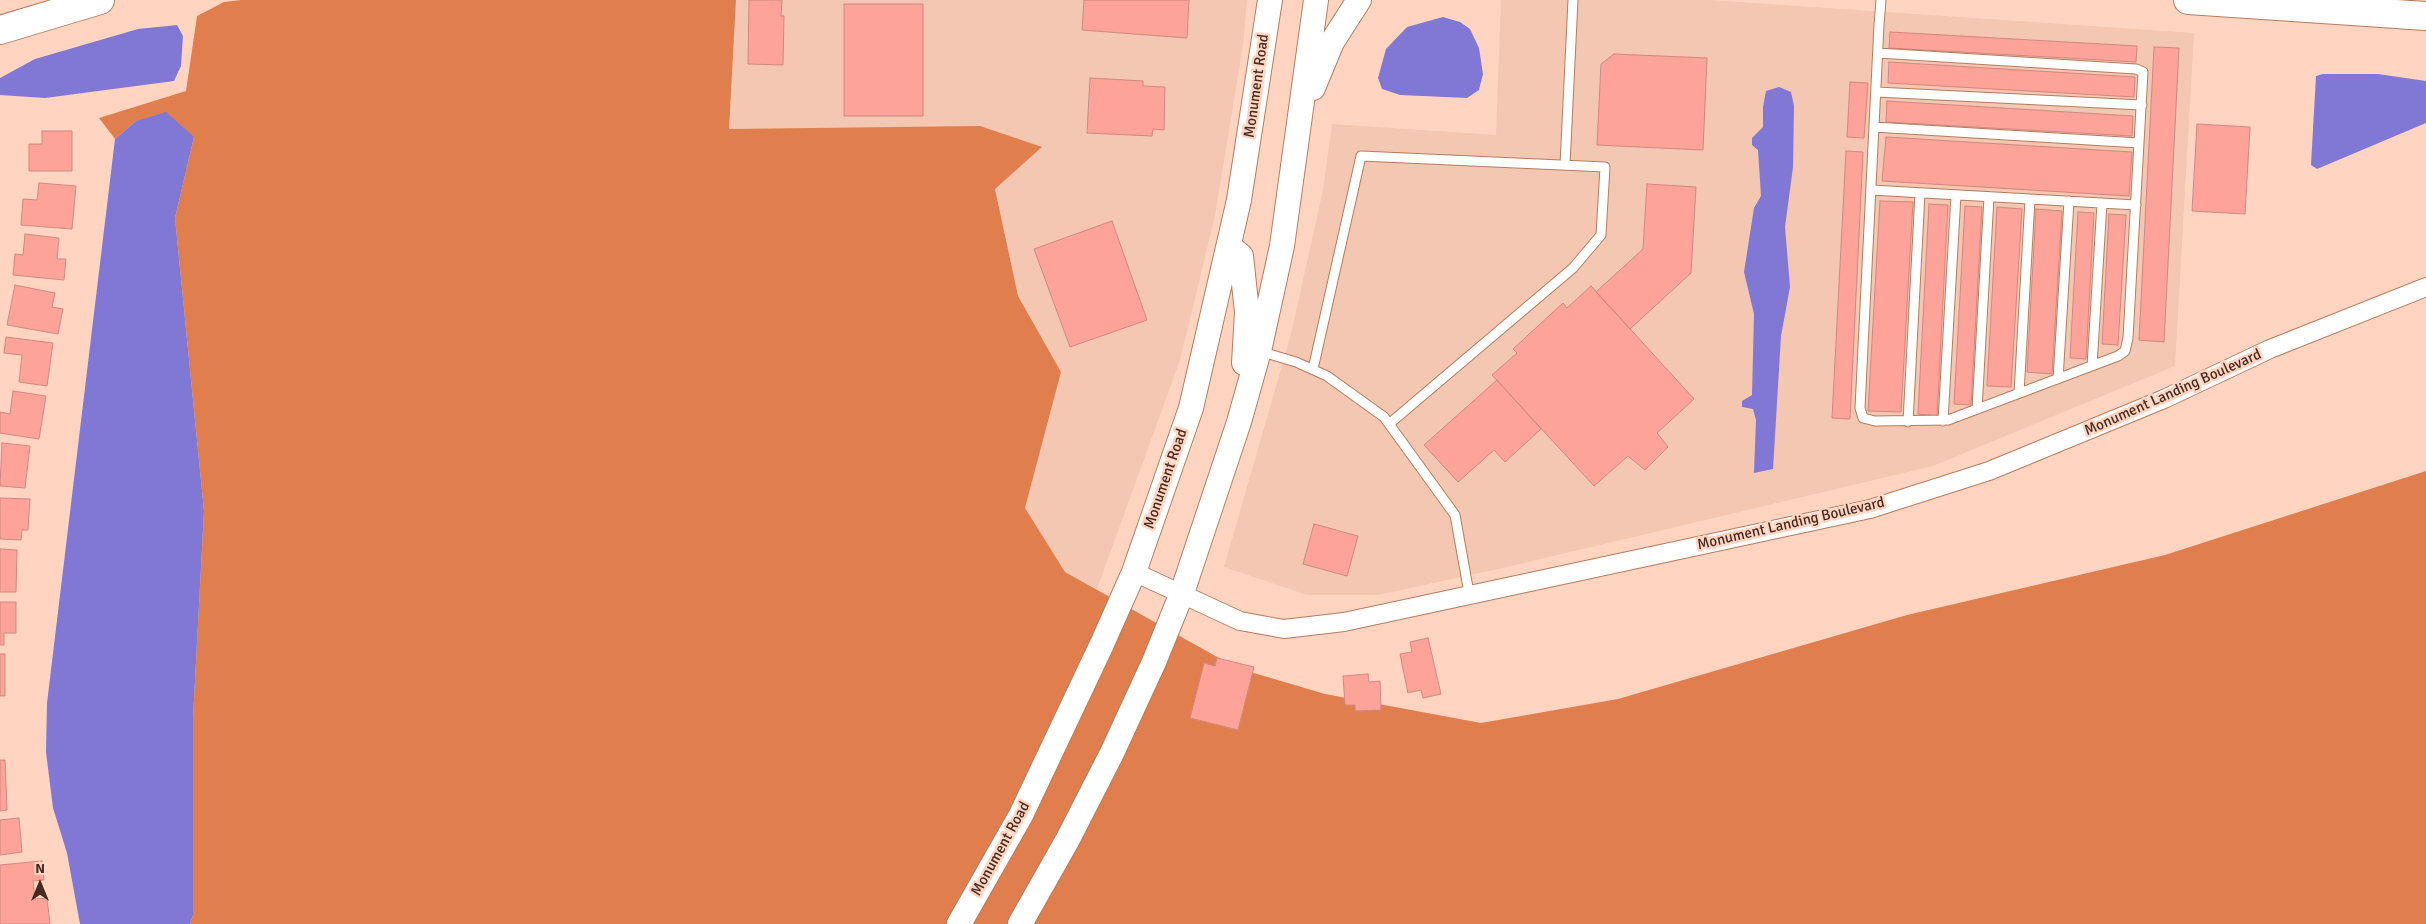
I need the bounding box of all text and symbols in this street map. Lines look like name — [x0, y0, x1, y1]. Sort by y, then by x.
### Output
street label: Monument Road — [1241, 33, 1273, 139]
street label: Monument Landing Boulevard — [2082, 346, 2264, 440]
street label: Monument Road — [1140, 427, 1192, 531]
street label: Monument Landing Boulevard — [1696, 494, 1886, 554]
street label: Monument Road — [968, 799, 1034, 899]
north arrow — [15, 859, 65, 909]
text: N — [35, 860, 45, 877]

